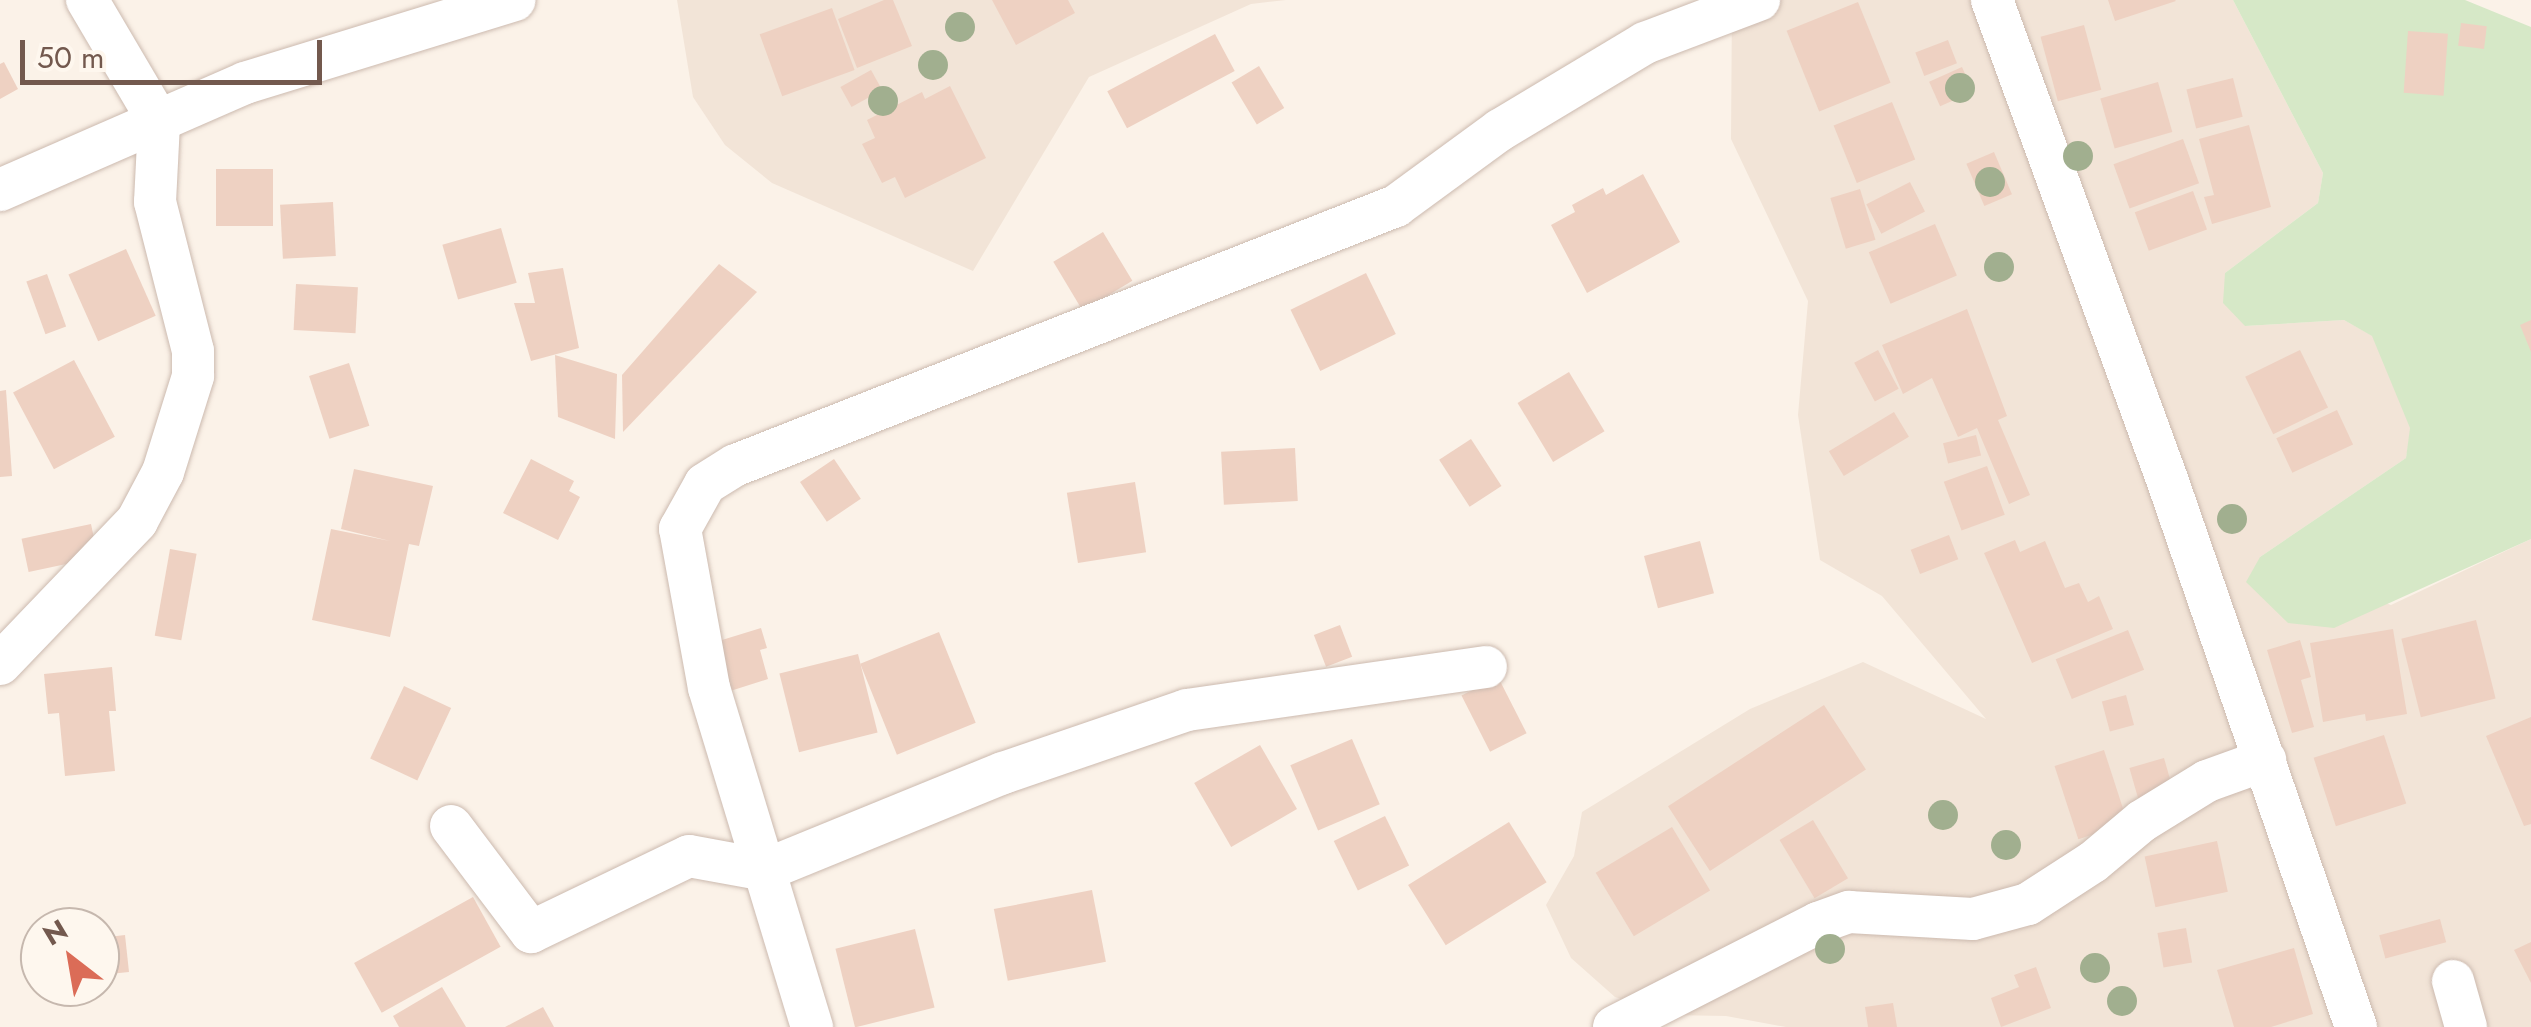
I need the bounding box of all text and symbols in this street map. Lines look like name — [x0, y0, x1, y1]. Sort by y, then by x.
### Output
scale bar — [25, 20, 328, 82]
text: 50 m — [37, 36, 104, 79]
north arrow — [20, 907, 120, 1007]
text: N — [35, 909, 75, 956]

